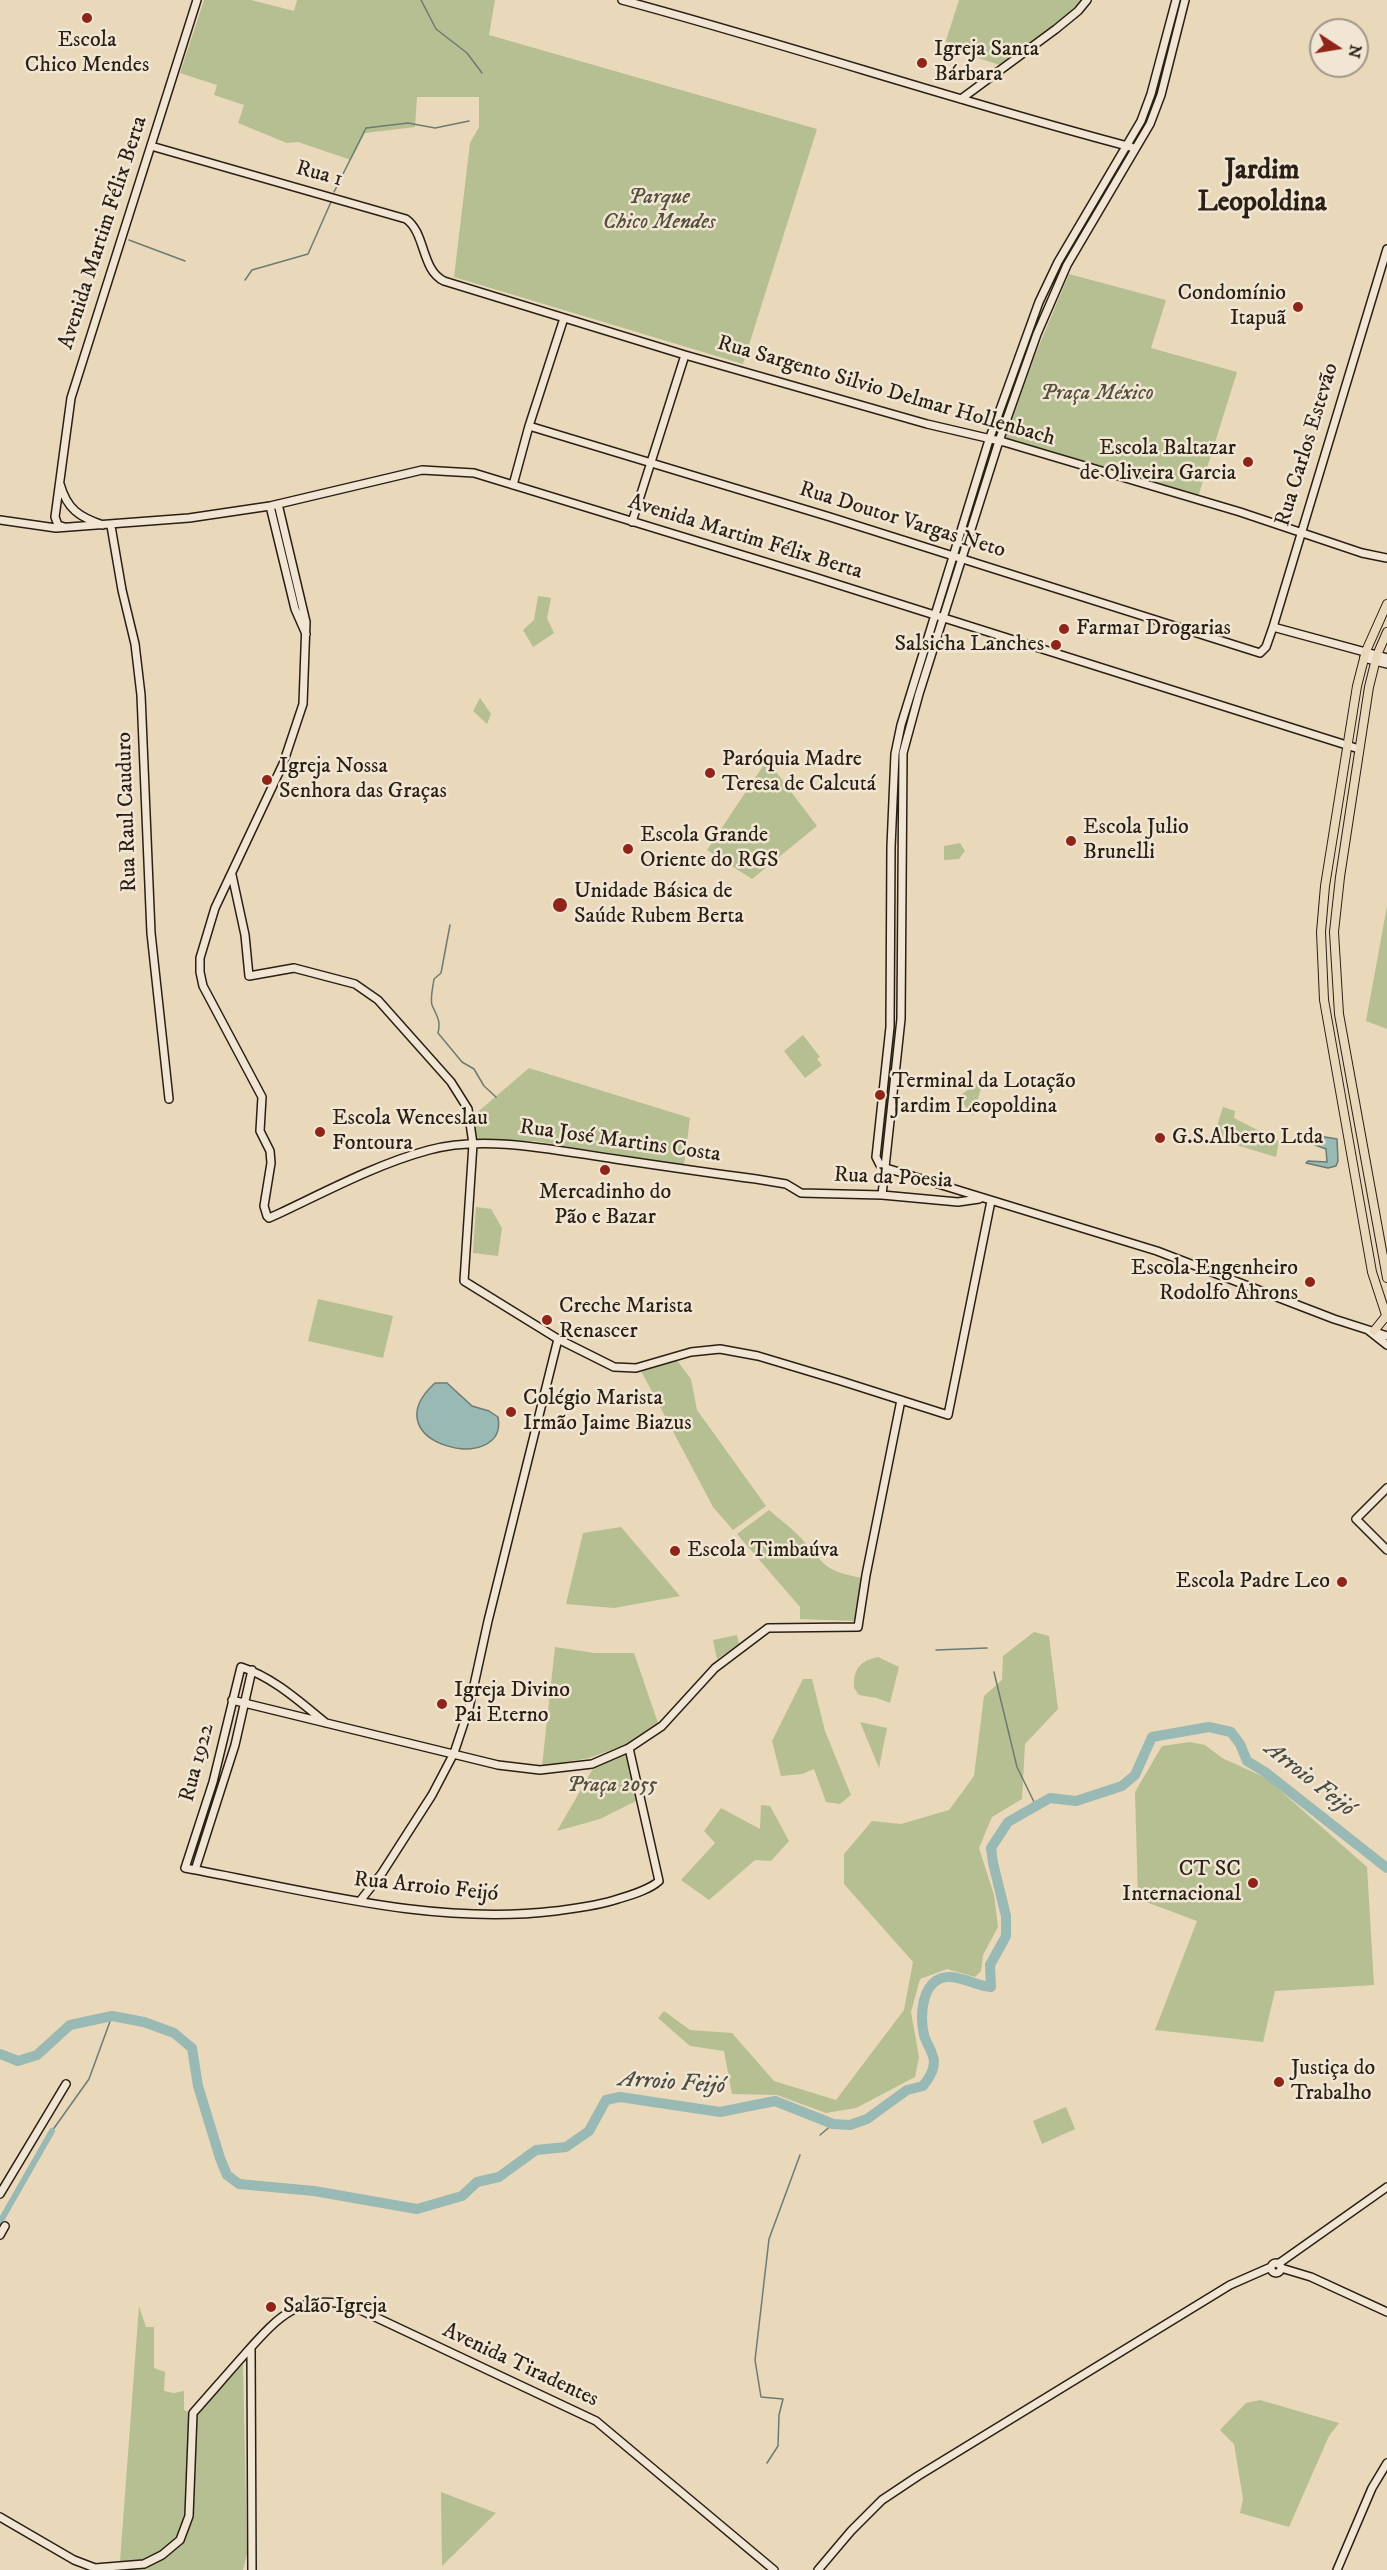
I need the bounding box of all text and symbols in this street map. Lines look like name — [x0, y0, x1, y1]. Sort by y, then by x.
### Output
marker: Escola Chico Mendes — [80, 11, 94, 25]
north arrow — [1309, 18, 1369, 78]
place label: Escola Chico Mendes — [25, 28, 149, 80]
place label: Igreja Santa Bárbara — [934, 37, 1039, 88]
text: N — [1344, 43, 1366, 60]
marker: Igreja Santa Bárbara — [915, 56, 929, 70]
street label: Avenida Martim Félix Berta — [54, 113, 154, 353]
district label: Jardim Leopoldina — [1197, 155, 1327, 221]
street label: Rua 1 — [293, 156, 345, 194]
park label: Parque Chico Mendes — [603, 185, 715, 236]
place label: Condomínio Itapuã — [1177, 281, 1286, 332]
marker: Condomínio Itapuã — [1291, 300, 1305, 314]
street label: Rua Sargento Silvio Delmar Hollenbach — [714, 331, 1058, 453]
street label: Rua Carlos Estevão — [1271, 360, 1345, 530]
park label: Praça México — [1040, 381, 1154, 407]
place label: Escola Baltazar de Oliveira Garcia — [1080, 436, 1236, 488]
marker: Escola Baltazar de Oliveira Garcia — [1241, 455, 1255, 469]
street label: Rua Doutor Vargas Neto — [796, 477, 1008, 565]
street label: Avenida Martim Félix Berta — [625, 490, 865, 586]
place label: Farma1 Drogarias — [1076, 616, 1231, 642]
marker: Farma1 Drogarias — [1057, 622, 1071, 636]
place label: Salsicha Lanches — [894, 632, 1044, 658]
marker: Salsicha Lanches — [1049, 638, 1063, 652]
street label: Rua Raul Cauduro — [112, 731, 144, 893]
place label: Paróquia Madre Teresa de Calcutá — [722, 747, 876, 798]
place label: Igreja Nossa Senhora das Graças — [279, 754, 447, 806]
marker: Paróquia Madre Teresa de Calcutá — [703, 766, 717, 780]
marker: Igreja Nossa Senhora das Graças — [260, 773, 274, 787]
place label: Escola Julio Brunelli — [1083, 815, 1189, 866]
place label: Escola Grande Oriente do RGS — [640, 823, 779, 874]
marker: Escola Julio Brunelli — [1064, 834, 1078, 848]
marker: Escola Grande Oriente do RGS — [621, 842, 635, 856]
place label: Unidade Básica de Saúde Rubem Berta — [574, 879, 744, 930]
marker: Unidade Básica de Saúde Rubem Berta — [551, 896, 569, 914]
place label: Terminal da Lotação Jardim Leopoldina — [892, 1069, 1076, 1120]
marker: Terminal da Lotação Jardim Leopoldina — [873, 1088, 887, 1102]
place label: Escola Wenceslau Fontoura — [332, 1106, 488, 1158]
street label: Rua José Martins Costa — [518, 1115, 722, 1169]
marker: Escola Wenceslau Fontoura — [313, 1125, 327, 1139]
place label: G.S.Alberto Ltda — [1172, 1125, 1323, 1151]
marker: G.S.Alberto Ltda — [1153, 1131, 1167, 1145]
marker: Mercadinho do Pão e Bazar — [598, 1163, 612, 1177]
street label: Rua da Poesia — [833, 1163, 953, 1195]
place label: Mercadinho do Pão e Bazar — [539, 1180, 671, 1232]
place label: Escola Engenheiro Rodolfo Ahrons — [1131, 1256, 1298, 1308]
marker: Escola Engenheiro Rodolfo Ahrons — [1303, 1275, 1317, 1289]
place label: Creche Marista Renascer — [559, 1294, 693, 1346]
marker: Creche Marista Renascer — [540, 1313, 554, 1327]
place label: Colégio Marista Irmão Jaime Biazus — [523, 1386, 692, 1438]
marker: Colégio Marista Irmão Jaime Biazus — [504, 1405, 518, 1419]
place label: Escola Timbaúva — [687, 1538, 839, 1564]
marker: Escola Timbaúva — [668, 1544, 682, 1558]
place label: Escola Padre Leo — [1176, 1569, 1330, 1595]
marker: Escola Padre Leo — [1335, 1575, 1349, 1589]
place label: Igreja Divino Pai Eterno — [454, 1678, 570, 1730]
marker: Igreja Divino Pai Eterno — [435, 1697, 449, 1711]
street label: Rua 1922 — [175, 1721, 221, 1805]
water label: Arroio Feijó — [1258, 1736, 1360, 1824]
park label: Praça 2055 — [567, 1773, 657, 1799]
place label: CT SC Internacional — [1122, 1857, 1241, 1909]
street label: Rua Arroio Feijó — [352, 1867, 500, 1909]
marker: CT SC Internacional — [1246, 1876, 1260, 1890]
place label: Justiça do Trabalho — [1291, 2056, 1375, 2108]
water label: Arroio Feijó — [618, 2066, 726, 2102]
marker: Justiça do Trabalho — [1272, 2075, 1286, 2089]
place label: Salão Igreja — [283, 2294, 387, 2320]
marker: Salão Igreja — [264, 2300, 278, 2314]
street label: Avenida Tiradentes — [438, 2318, 602, 2414]

